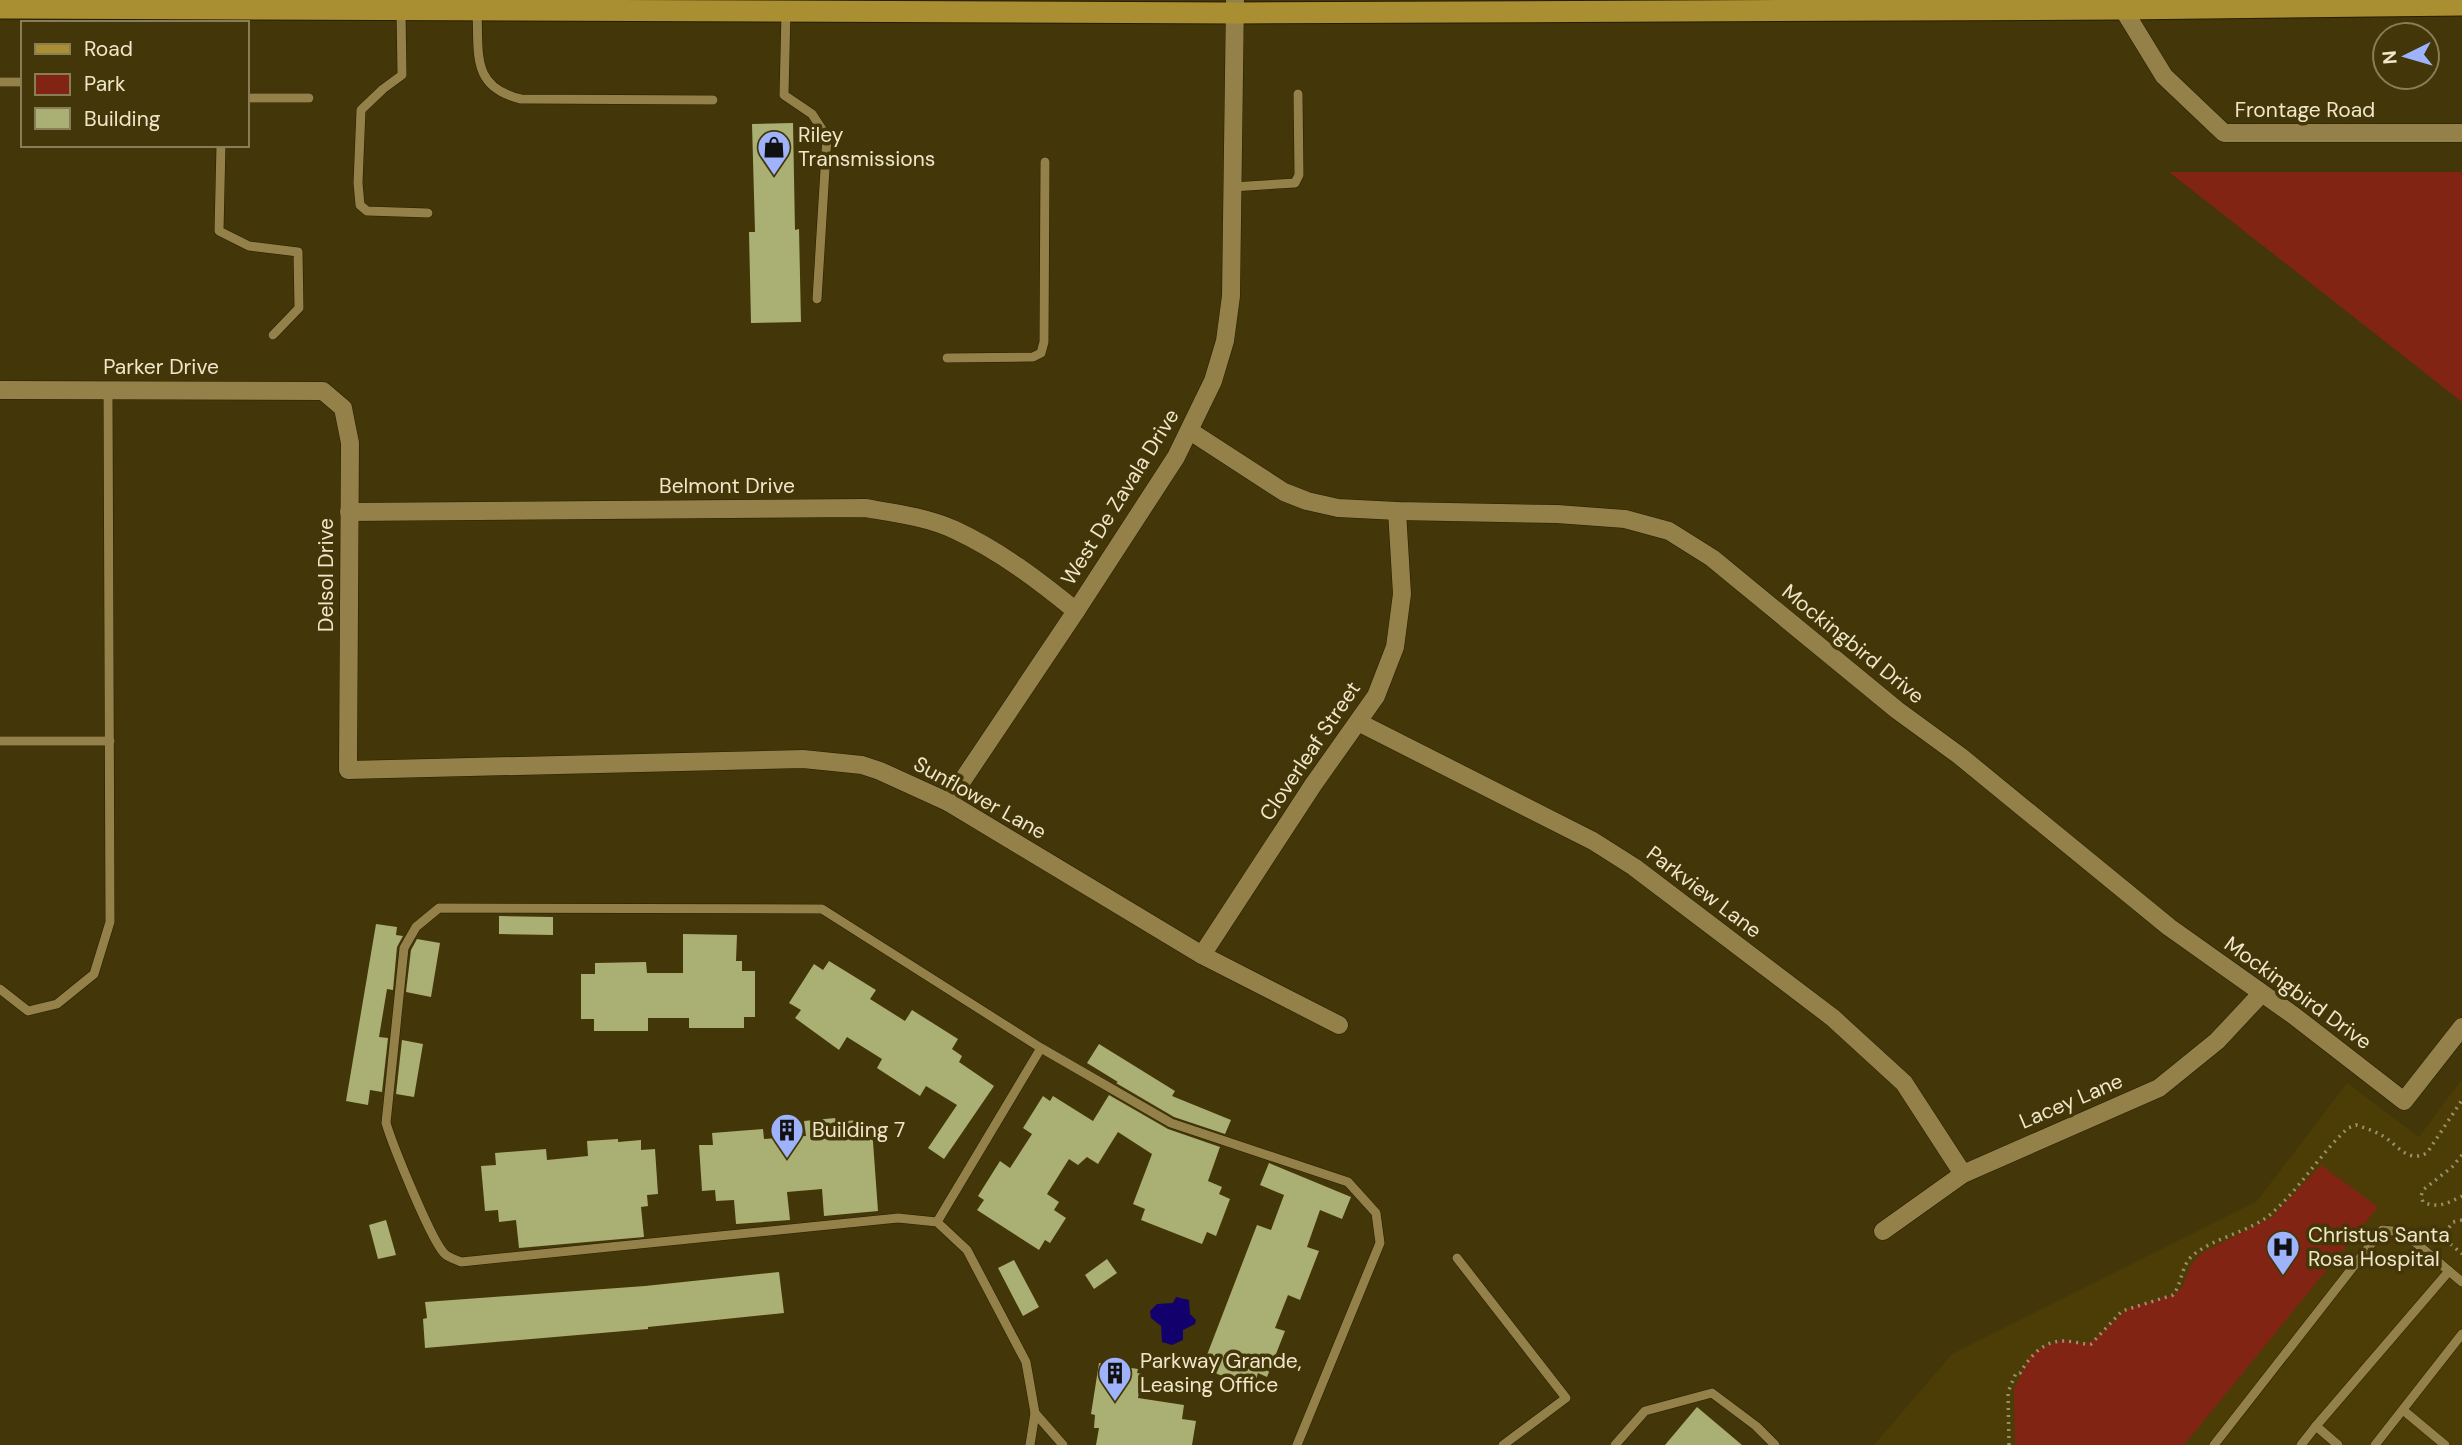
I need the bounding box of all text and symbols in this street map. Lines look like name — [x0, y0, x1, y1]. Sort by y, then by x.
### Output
legend — [21, 21, 248, 147]
north arrow — [2371, 21, 2441, 91]
text: Road — [84, 35, 133, 63]
text: N — [2377, 49, 2403, 65]
text: Park — [84, 70, 126, 98]
street label: Frontage Road — [2235, 96, 2375, 124]
text: Building — [84, 105, 161, 133]
place label: Riley Transmissions — [798, 121, 935, 173]
shop icon: Riley Transmissions — [755, 128, 793, 177]
street label: Parker Drive — [103, 353, 219, 381]
street label: West De Zavala Drive — [1054, 404, 1186, 590]
street label: Belmont Drive — [659, 472, 795, 500]
street label: Delsol Drive — [312, 518, 340, 632]
street label: Mockingbird Drive — [1776, 578, 1930, 710]
street label: Cloverleaf Street — [1253, 676, 1367, 826]
street label: Sunflower Lane — [909, 750, 1051, 846]
street label: Parkview Lane — [1641, 840, 1767, 945]
street label: Mockingbird Drive — [2219, 930, 2377, 1056]
street label: Lacey Lane — [2015, 1067, 2127, 1135]
building icon: Building 7 — [768, 1111, 806, 1160]
place label: Building 7 — [812, 1116, 905, 1144]
place label: Christus Santa Rosa Hospital — [2308, 1221, 2450, 1273]
hospital icon: Christus Santa Rosa Hospital — [2264, 1228, 2302, 1277]
place label: Parkway Grande, Leasing Office — [1140, 1347, 1302, 1399]
building icon: Parkway Grande, Leasing Office — [1096, 1354, 1134, 1403]

